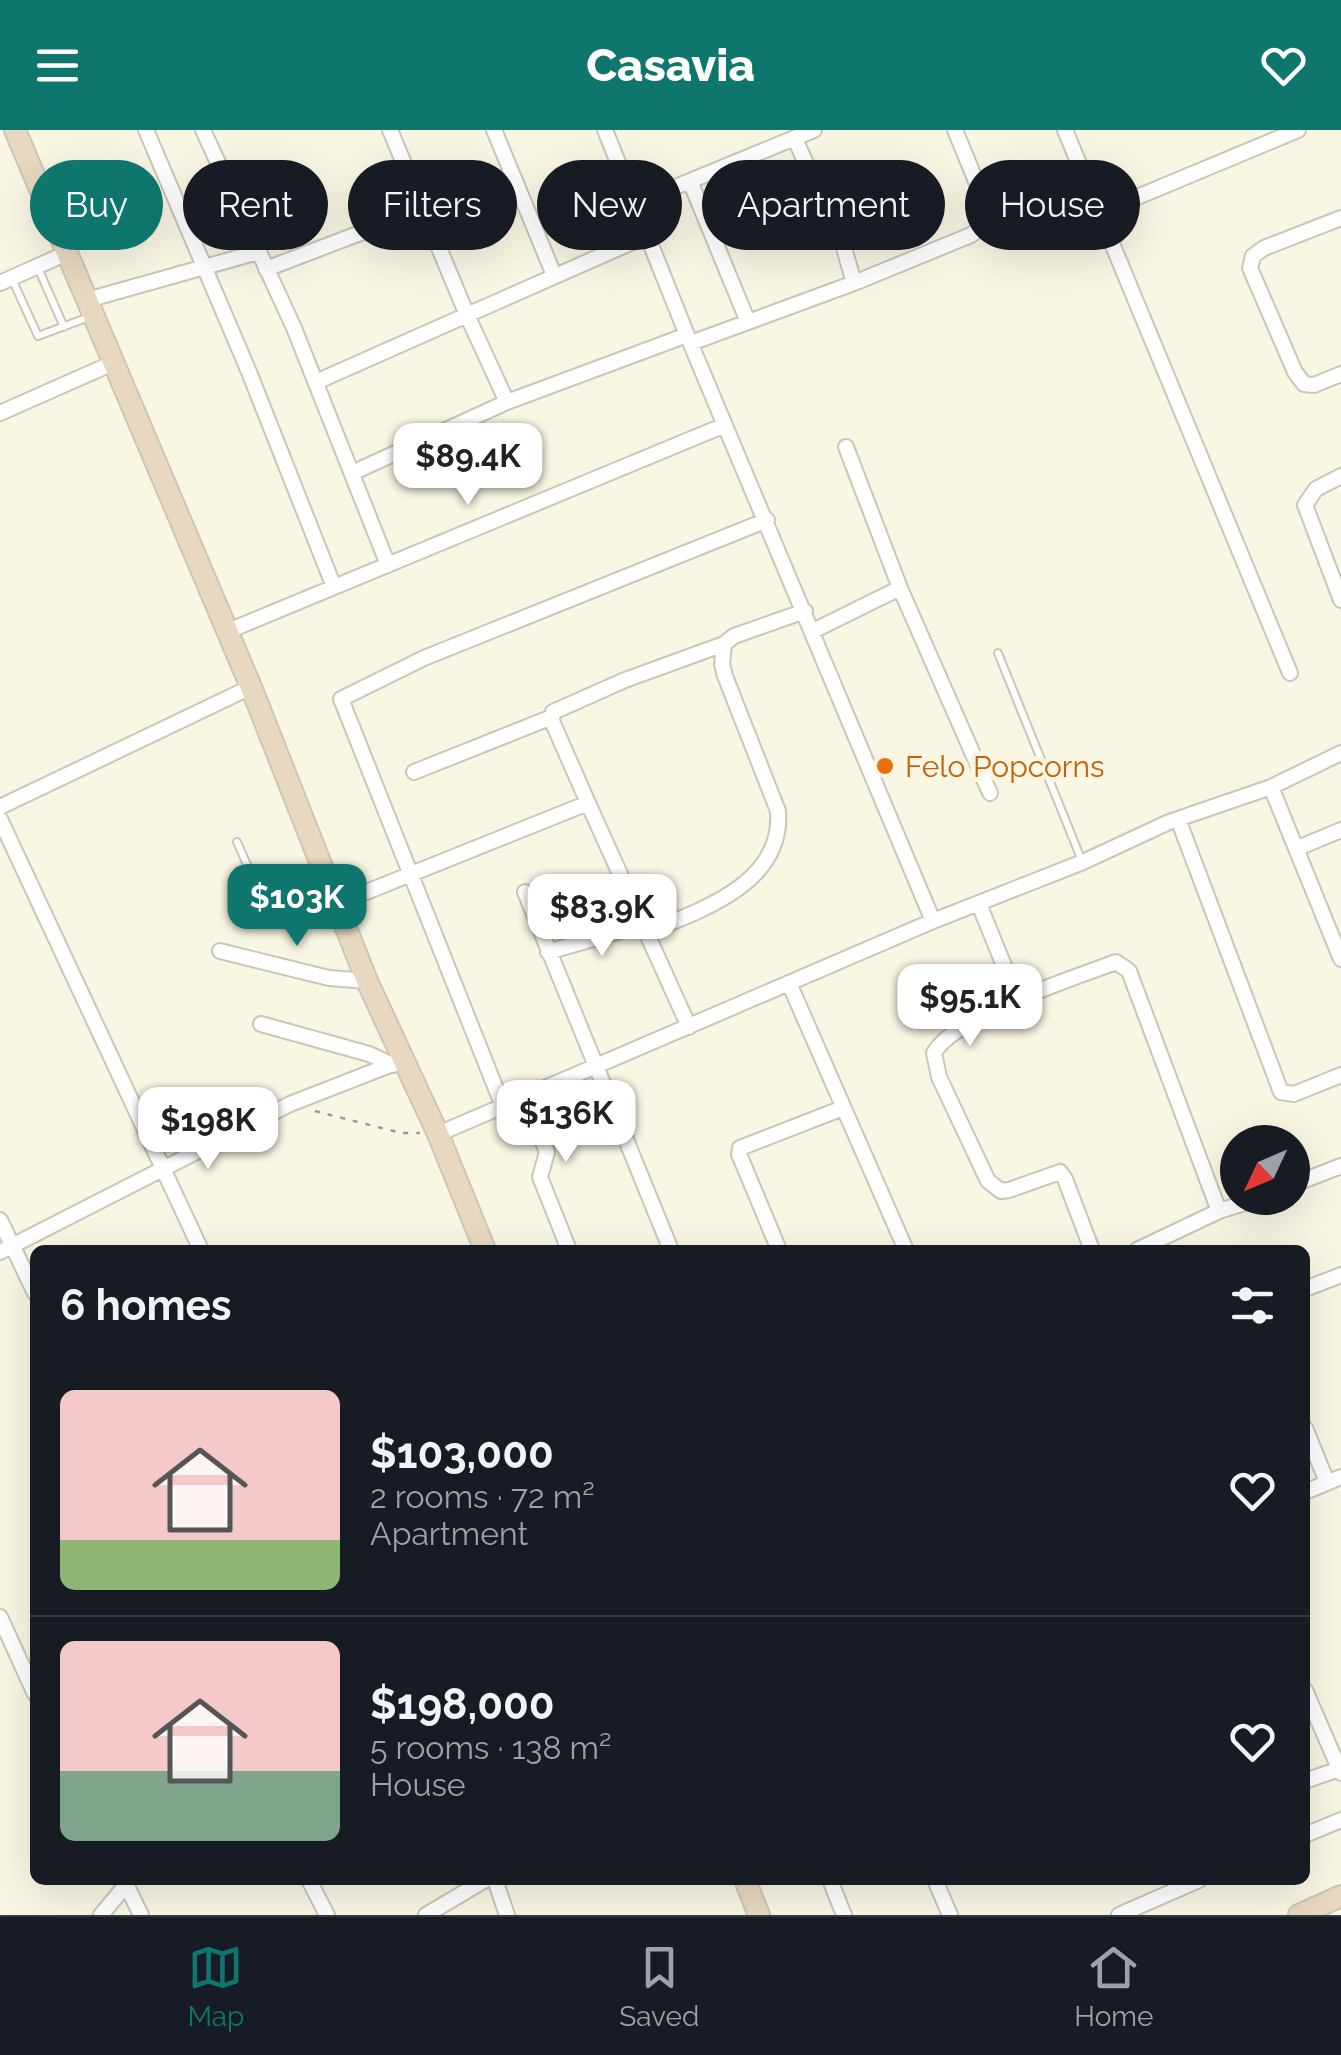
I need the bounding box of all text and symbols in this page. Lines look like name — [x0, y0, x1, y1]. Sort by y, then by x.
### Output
icon: menu — [30, 38, 85, 93]
icon: heart — [1256, 38, 1311, 93]
text: Casavia — [586, 39, 755, 92]
chip: Buy — [30, 160, 163, 250]
chip: Rent — [183, 160, 328, 250]
chip: Filters — [348, 160, 517, 250]
chip: New — [537, 160, 682, 250]
chip: Apartment — [702, 160, 945, 250]
chip: House — [965, 160, 1140, 250]
pin: $89.4K — [387, 423, 549, 508]
text: $89.4K — [415, 437, 521, 474]
place label: Felo Popcorns — [905, 749, 1104, 784]
marker: Felo Popcorns — [874, 755, 896, 777]
pin: $103K — [227, 864, 367, 949]
pin: $83.9K — [521, 874, 683, 959]
text: $103K — [249, 878, 345, 915]
text: $83.9K — [550, 888, 654, 925]
pin: $95.1K — [889, 964, 1051, 1049]
text: $95.1K — [919, 978, 1021, 1015]
pin: $136K — [496, 1080, 636, 1165]
pin: $198K — [138, 1087, 278, 1172]
text: $136K — [519, 1094, 613, 1131]
text: $198K — [160, 1101, 256, 1138]
north arrow — [1220, 1125, 1310, 1215]
map controls — [1220, 1125, 1310, 1215]
icon: filters — [1225, 1278, 1280, 1333]
text: 6 homes — [60, 1281, 231, 1330]
text: $103,000 — [370, 1429, 554, 1478]
icon: home — [140, 1430, 260, 1550]
icon: heart — [1225, 1463, 1280, 1518]
text: 2 rooms · 72 m² — [370, 1478, 595, 1515]
text: Apartment — [370, 1515, 528, 1552]
text: $198,000 — [370, 1680, 555, 1729]
icon: home — [140, 1681, 260, 1801]
icon: heart — [1225, 1714, 1280, 1769]
text: 5 rooms · 138 m² — [370, 1729, 611, 1766]
text: House — [370, 1766, 466, 1803]
tab: Map — [187, 1940, 244, 2033]
tab: Saved — [619, 1940, 699, 2033]
tab: Home — [1074, 1940, 1154, 2033]

